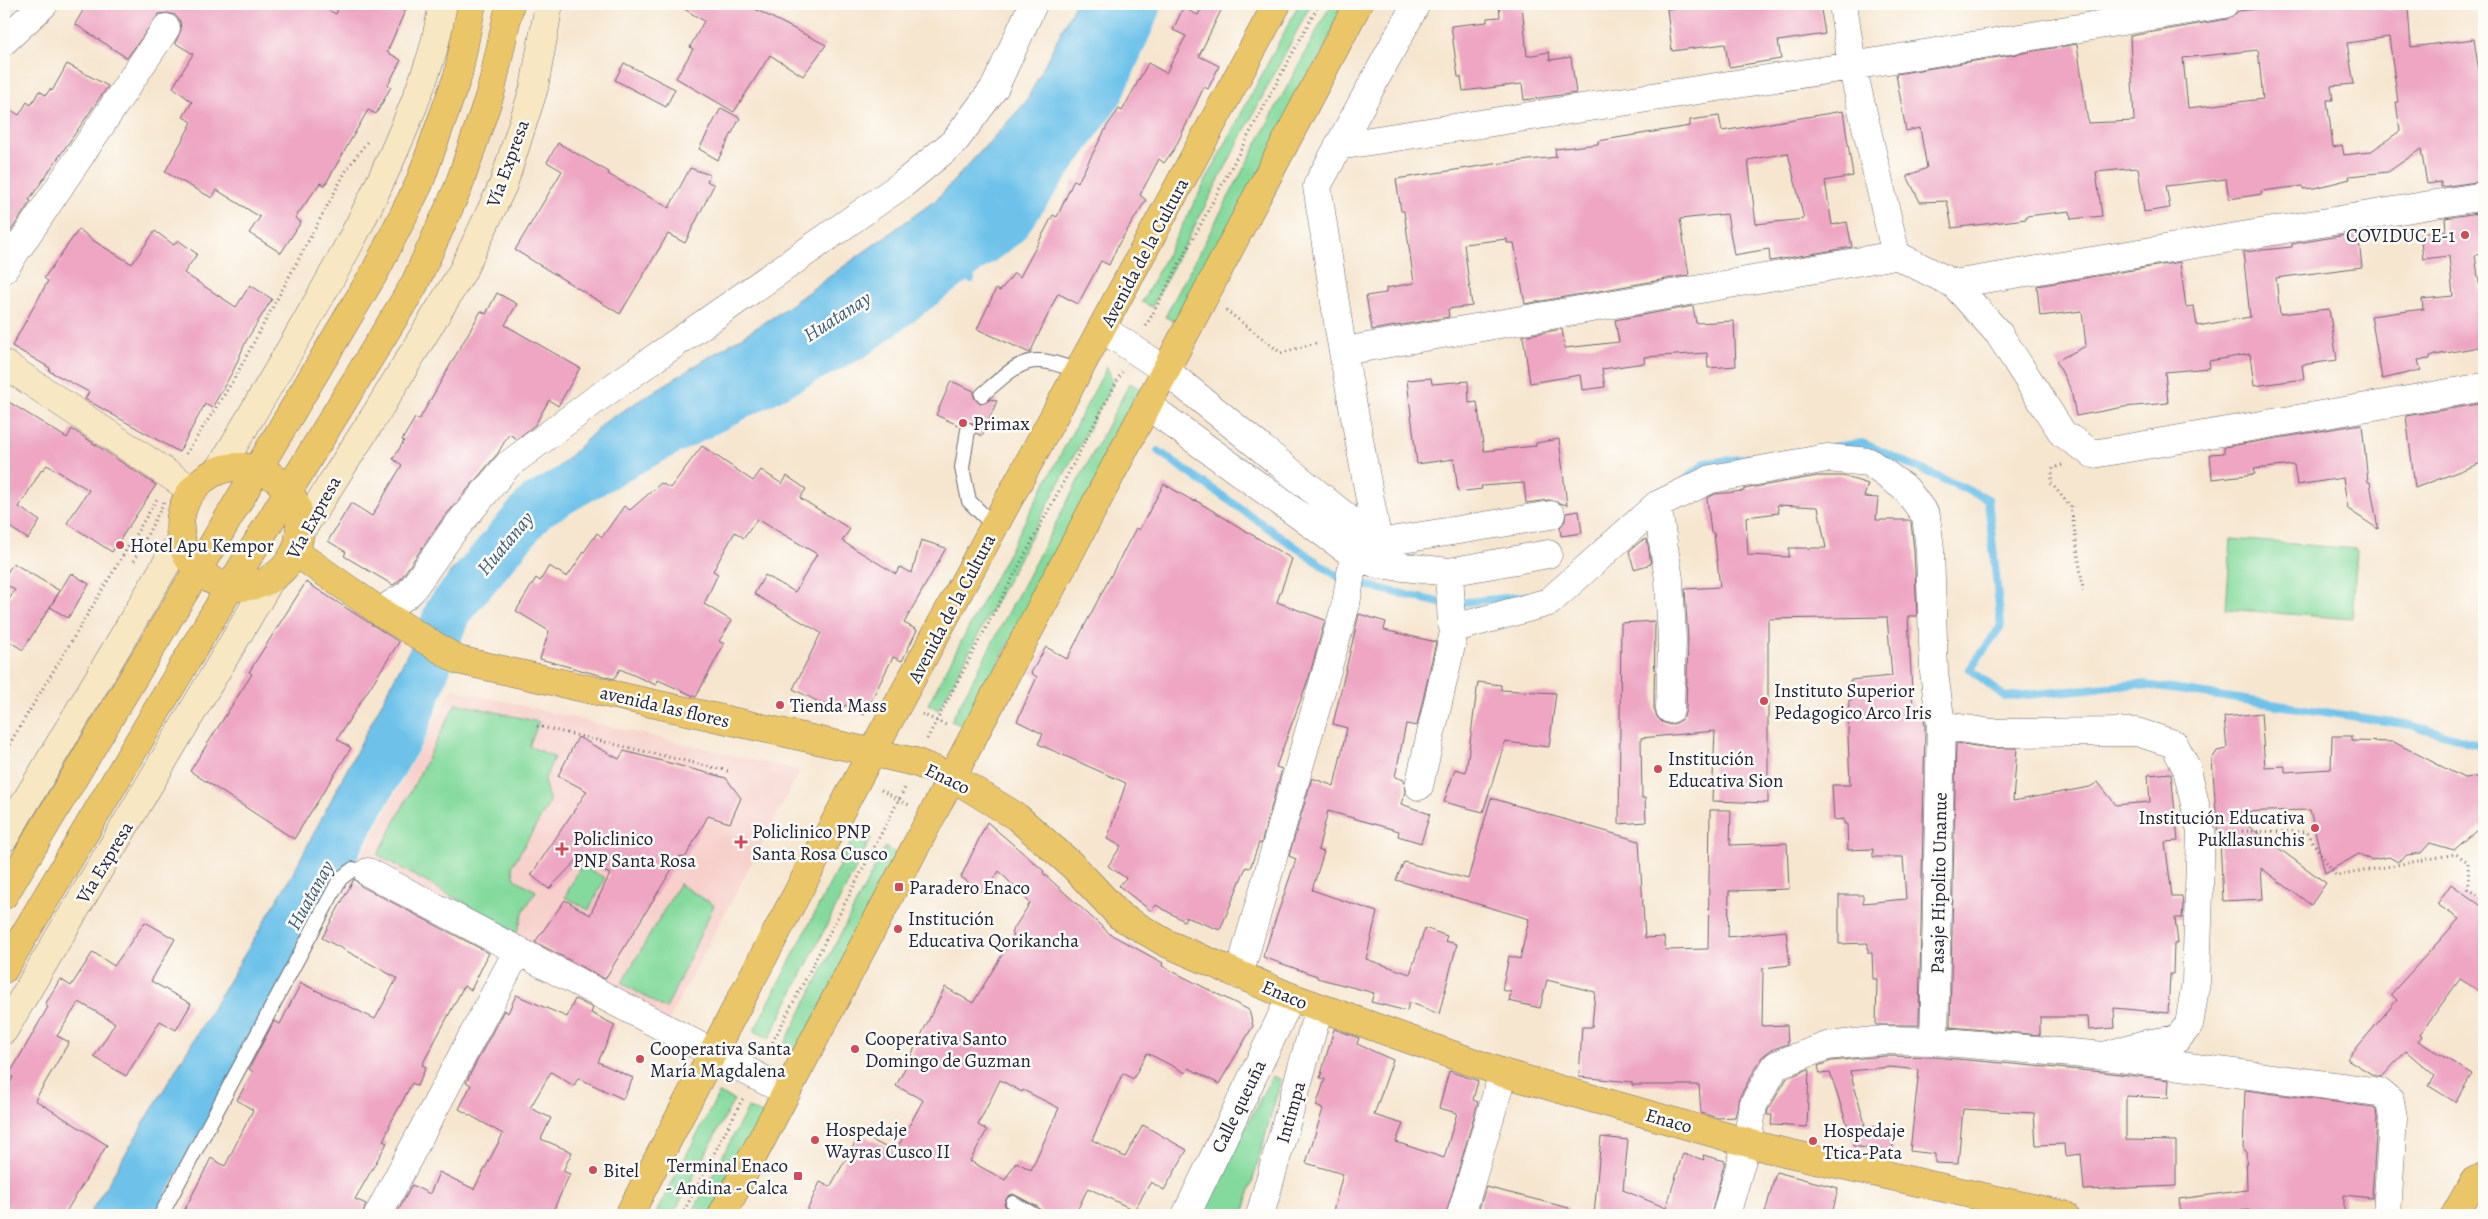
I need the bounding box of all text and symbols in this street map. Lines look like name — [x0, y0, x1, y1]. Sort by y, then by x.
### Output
street label: Vía Expresa — [480, 116, 536, 212]
street label: Avenida de la Cultura — [1094, 173, 1195, 332]
place label: COVIDUC E-1 — [2346, 223, 2455, 249]
marker: COVIDUC E-1 — [2459, 229, 2471, 241]
water label: Huatanay — [798, 284, 877, 348]
place label: Primax — [973, 411, 1030, 437]
marker: Primax — [957, 417, 969, 429]
street label: Vía Expresa — [280, 471, 347, 565]
water label: Huatanay — [471, 505, 540, 581]
street label: Avenida de la Cultura — [901, 529, 1002, 688]
place label: Hotel Apu Kempor — [130, 533, 274, 559]
marker: Hotel Apu Kempor — [114, 539, 126, 551]
place label: Instituto Superior Pedagogico Arco Iris — [1774, 678, 1932, 726]
street label: avenida las flores — [597, 679, 732, 735]
place label: Tienda Mass — [790, 693, 887, 719]
marker: Instituto Superior Pedagogico Arco Iris — [1758, 695, 1770, 707]
marker: Tienda Mass — [774, 699, 786, 711]
place label: Institución Educativa Sion — [1668, 746, 1783, 794]
street label: Enaco — [921, 757, 974, 801]
marker: Institución Educativa Sion — [1652, 763, 1664, 775]
street label: Pasaje Hipolito Unanue — [1924, 792, 1954, 974]
place label: Institución Educativa Pukllasunchis — [2138, 805, 2305, 853]
street label: Vía Expresa — [70, 817, 140, 909]
place label: Policlinico PNP Santa Rosa Cusco — [752, 819, 888, 867]
marker: Institución Educativa Pukllasunchis — [2309, 822, 2321, 834]
place label: Policlinico PNP Santa Rosa — [573, 826, 696, 874]
marker: Policlinico PNP Santa Rosa Cusco — [734, 835, 748, 849]
marker: Policlinico PNP Santa Rosa — [555, 842, 569, 856]
water label: Huatanay — [280, 855, 341, 935]
place label: Paradero Enaco — [909, 875, 1030, 901]
marker: Paradero Enaco — [893, 881, 905, 893]
place label: Institución Educativa Qorikancha — [908, 906, 1079, 954]
marker: Institución Educativa Qorikancha — [892, 923, 904, 935]
street label: Enaco — [1258, 974, 1311, 1016]
place label: Cooperativa Santo Domingo de Guzman — [865, 1026, 1031, 1074]
place label: Cooperativa Santa María Magdalena — [650, 1036, 792, 1084]
marker: Cooperativa Santo Domingo de Guzman — [849, 1043, 861, 1055]
marker: Cooperativa Santa María Magdalena — [634, 1053, 646, 1065]
street label: Calle queuña — [1205, 1055, 1273, 1157]
street label: Intimpa — [1270, 1078, 1312, 1146]
street label: Enaco — [1642, 1102, 1695, 1140]
place label: Hospedaje Wayras Cusco II — [824, 1117, 950, 1165]
place label: Hospedaje Ttica-Pata — [1823, 1118, 1905, 1166]
marker: Hospedaje Wayras Cusco II — [809, 1134, 821, 1146]
marker: Hospedaje Ttica-Pata — [1807, 1135, 1819, 1147]
place label: Terminal Enaco - Andina - Calca — [665, 1153, 788, 1201]
place label: Bitel — [603, 1158, 639, 1184]
marker: Bitel — [587, 1164, 599, 1176]
marker: Terminal Enaco - Andina - Calca — [792, 1170, 804, 1182]

